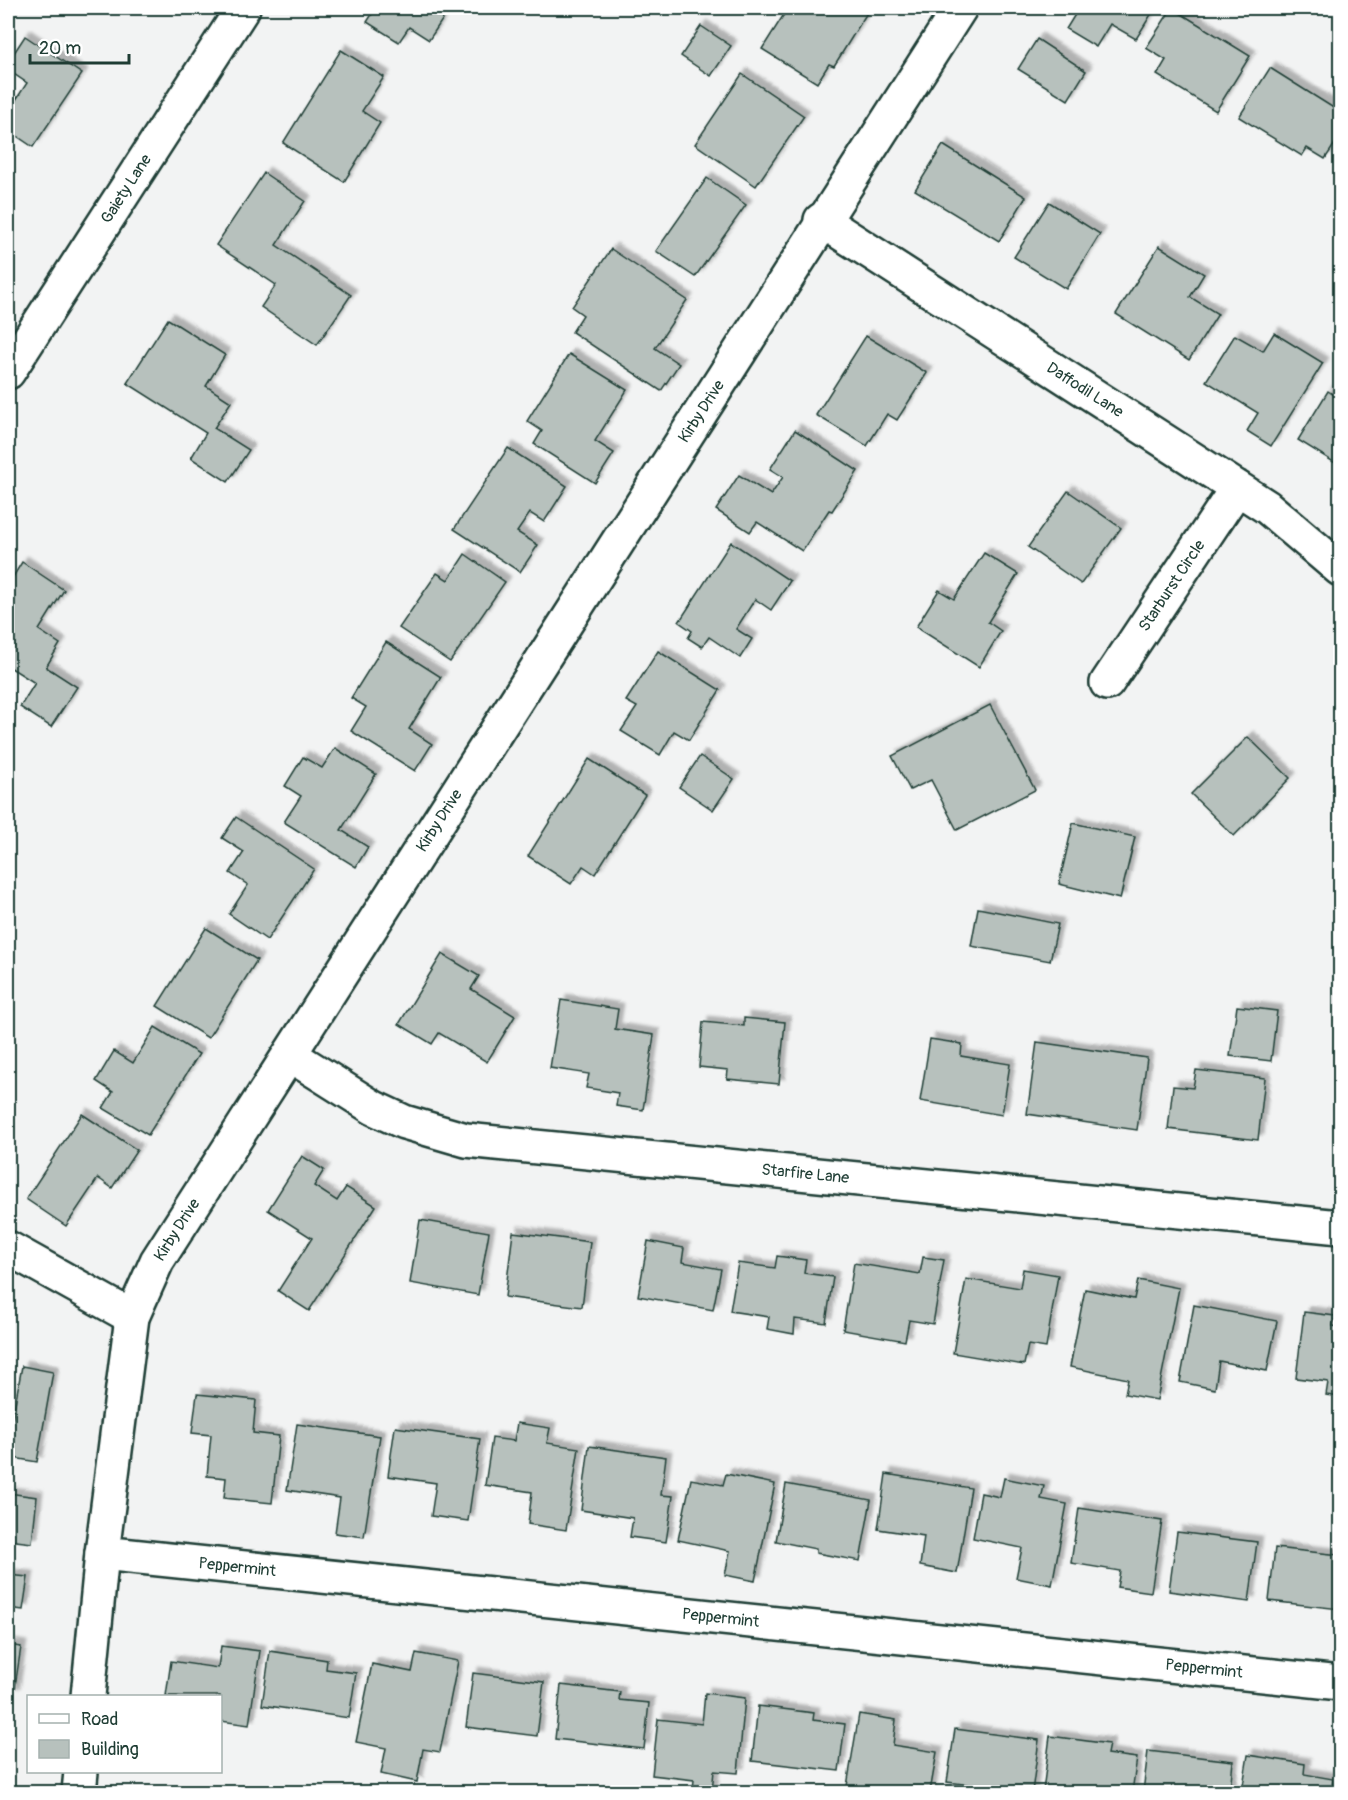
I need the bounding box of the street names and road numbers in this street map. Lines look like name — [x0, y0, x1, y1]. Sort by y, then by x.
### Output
street label: Gaiety Lane — [97, 150, 156, 227]
street label: Daffodil Lane — [1043, 358, 1127, 422]
street label: Kirby Drive — [674, 376, 729, 447]
street label: Starburst Circle — [1134, 536, 1210, 635]
street label: Kirby Drive — [412, 785, 467, 856]
street label: Starfire Lane — [761, 1159, 850, 1188]
street label: Kirby Drive — [150, 1195, 205, 1265]
street label: Peppermint — [198, 1553, 278, 1581]
street label: Peppermint — [681, 1604, 761, 1632]
street label: Peppermint — [1164, 1655, 1244, 1683]

